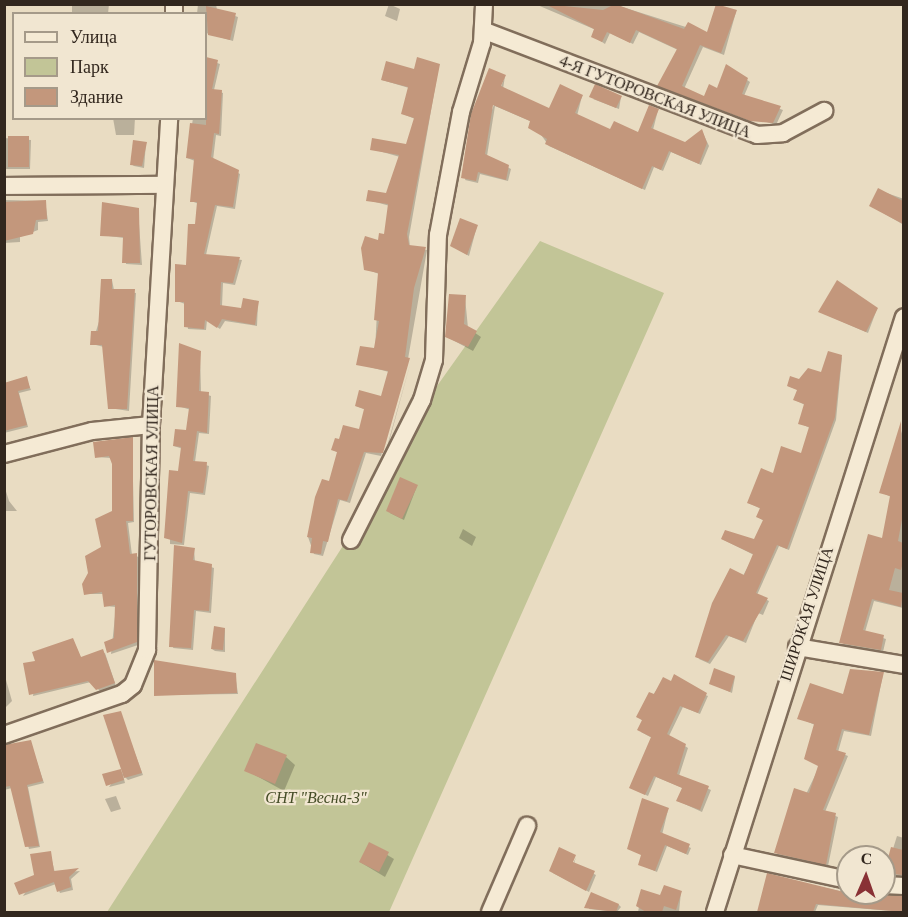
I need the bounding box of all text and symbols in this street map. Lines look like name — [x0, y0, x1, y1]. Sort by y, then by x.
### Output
legend — [12, 12, 207, 120]
text: Улица — [70, 27, 117, 47]
street label: 4-Я ГУТОРОВСКАЯ УЛИЦА — [557, 52, 753, 142]
text: Парк — [70, 57, 109, 77]
text: Здание — [70, 87, 123, 107]
street label: ГУТОРОВСКАЯ УЛИЦА — [141, 385, 163, 561]
street label: ШИРОКАЯ УЛИЦА — [776, 544, 838, 684]
park label: СНТ "Весна-3" — [265, 788, 367, 808]
north arrow — [836, 845, 896, 905]
text: С — [861, 850, 873, 867]

